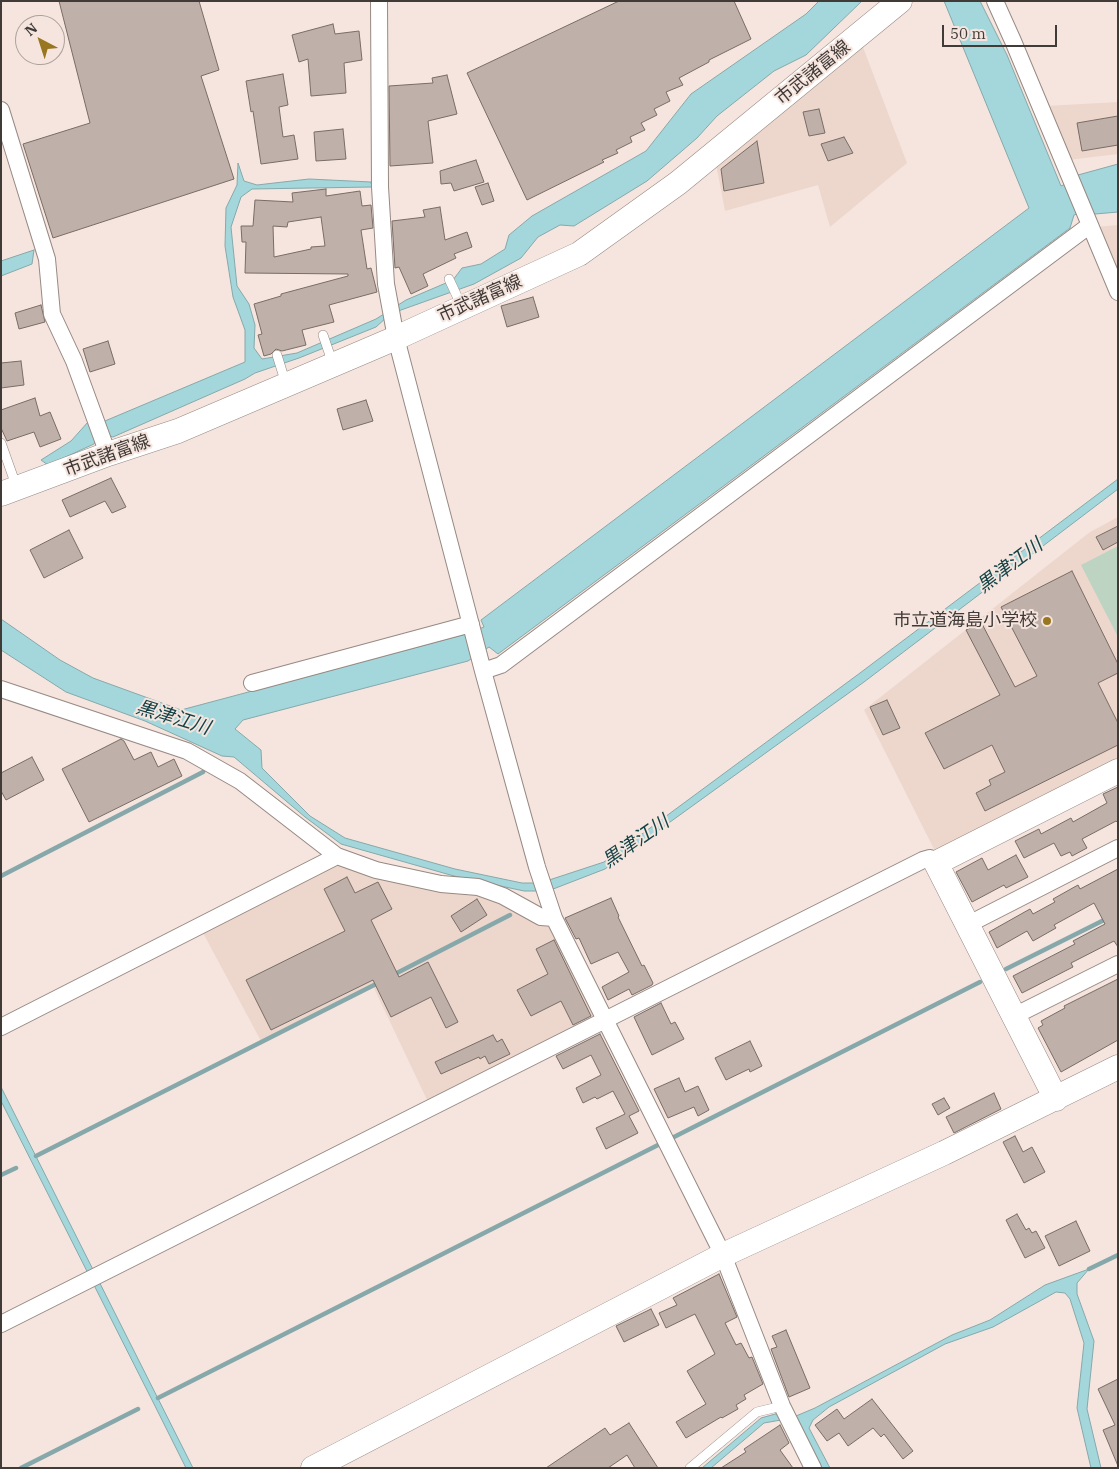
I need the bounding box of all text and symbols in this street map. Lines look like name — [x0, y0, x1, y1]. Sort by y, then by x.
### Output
north arrow — [15, 15, 65, 65]
scale bar — [944, 15, 1059, 47]
text: N — [21, 19, 41, 40]
text: 50 m — [950, 24, 986, 43]
street label: 市武諸富線 — [771, 36, 855, 110]
street label: 市武諸富線 — [434, 271, 526, 327]
street label: 市武諸富線 — [61, 430, 153, 482]
water label: 黒津江川 — [973, 534, 1047, 598]
place label: 市立道海島小学校 — [893, 610, 1037, 632]
marker: 市立道海島小学校 — [1041, 615, 1053, 627]
water label: 黒津江川 — [133, 696, 213, 740]
water label: 黒津江川 — [598, 811, 674, 873]

